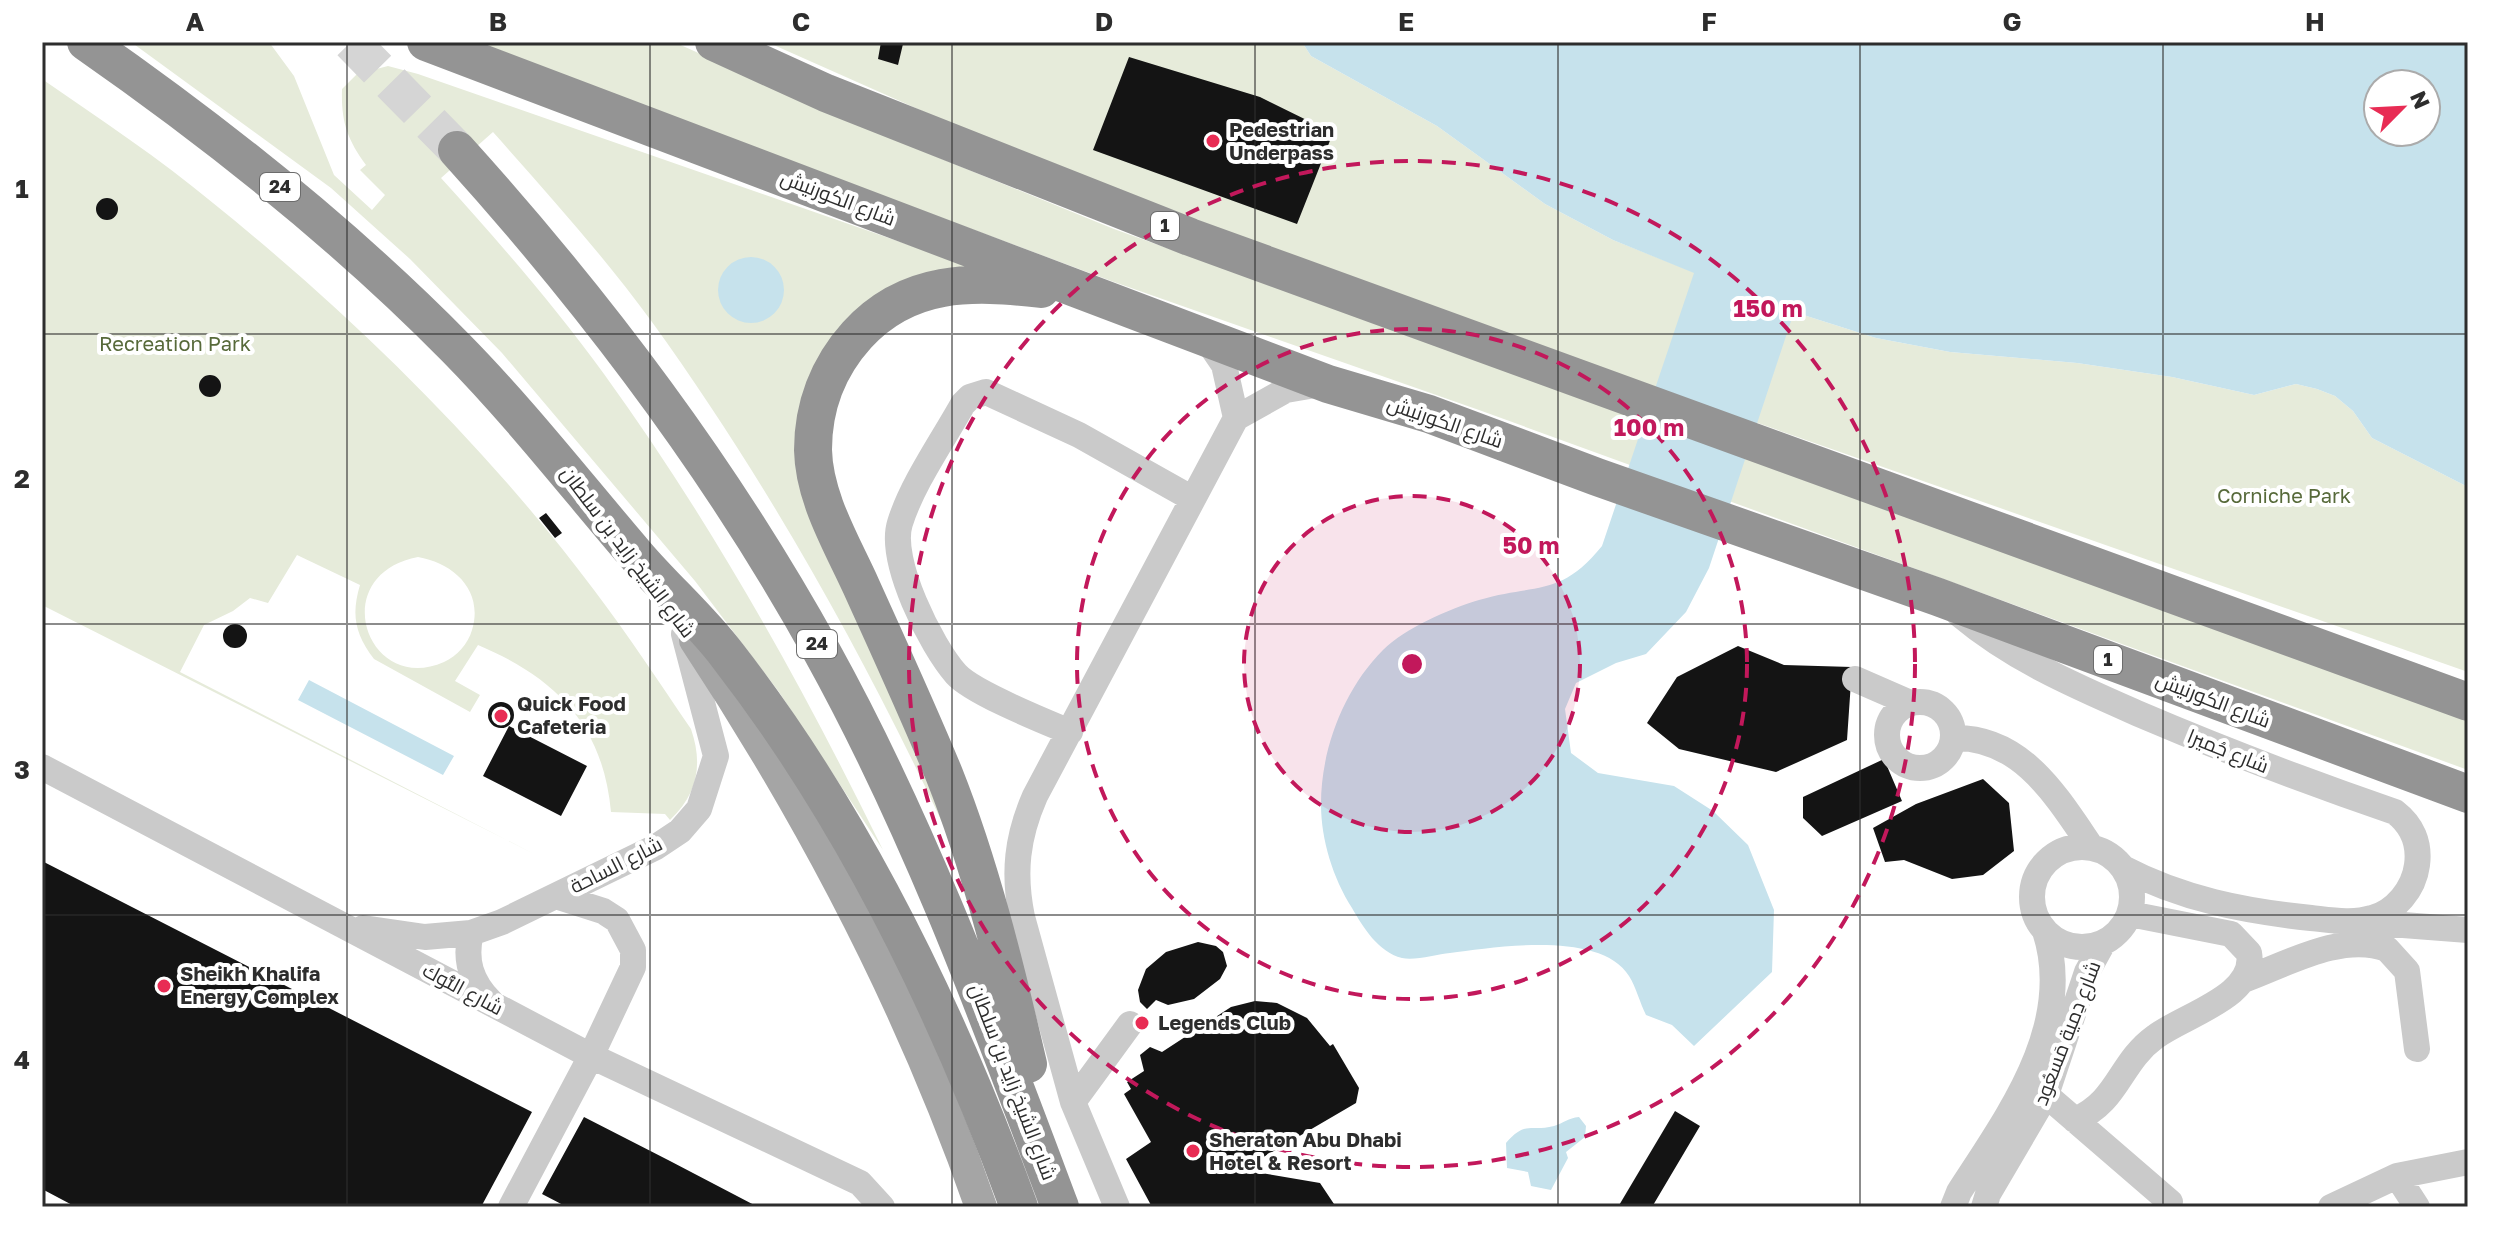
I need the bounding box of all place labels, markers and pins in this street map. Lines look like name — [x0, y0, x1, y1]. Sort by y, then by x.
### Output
place label: Pedestrian Underpass — [1229, 117, 1334, 164]
marker: Pedestrian Underpass — [1204, 132, 1222, 150]
centre of rings — [1398, 650, 1426, 678]
place label: Quick Food Cafeteria — [517, 691, 626, 738]
marker: Quick Food Cafeteria — [492, 707, 510, 725]
place label: Sheikh Khalifa Energy Complex — [180, 961, 339, 1008]
marker: Sheikh Khalifa Energy Complex — [155, 977, 173, 995]
place label: Legends Club — [1158, 1010, 1291, 1034]
marker: Legends Club — [1133, 1014, 1151, 1032]
place label: Sheraton Abu Dhabi Hotel & Resort — [1209, 1127, 1402, 1174]
marker: Sheraton Abu Dhabi Hotel & Resort — [1184, 1142, 1202, 1160]

